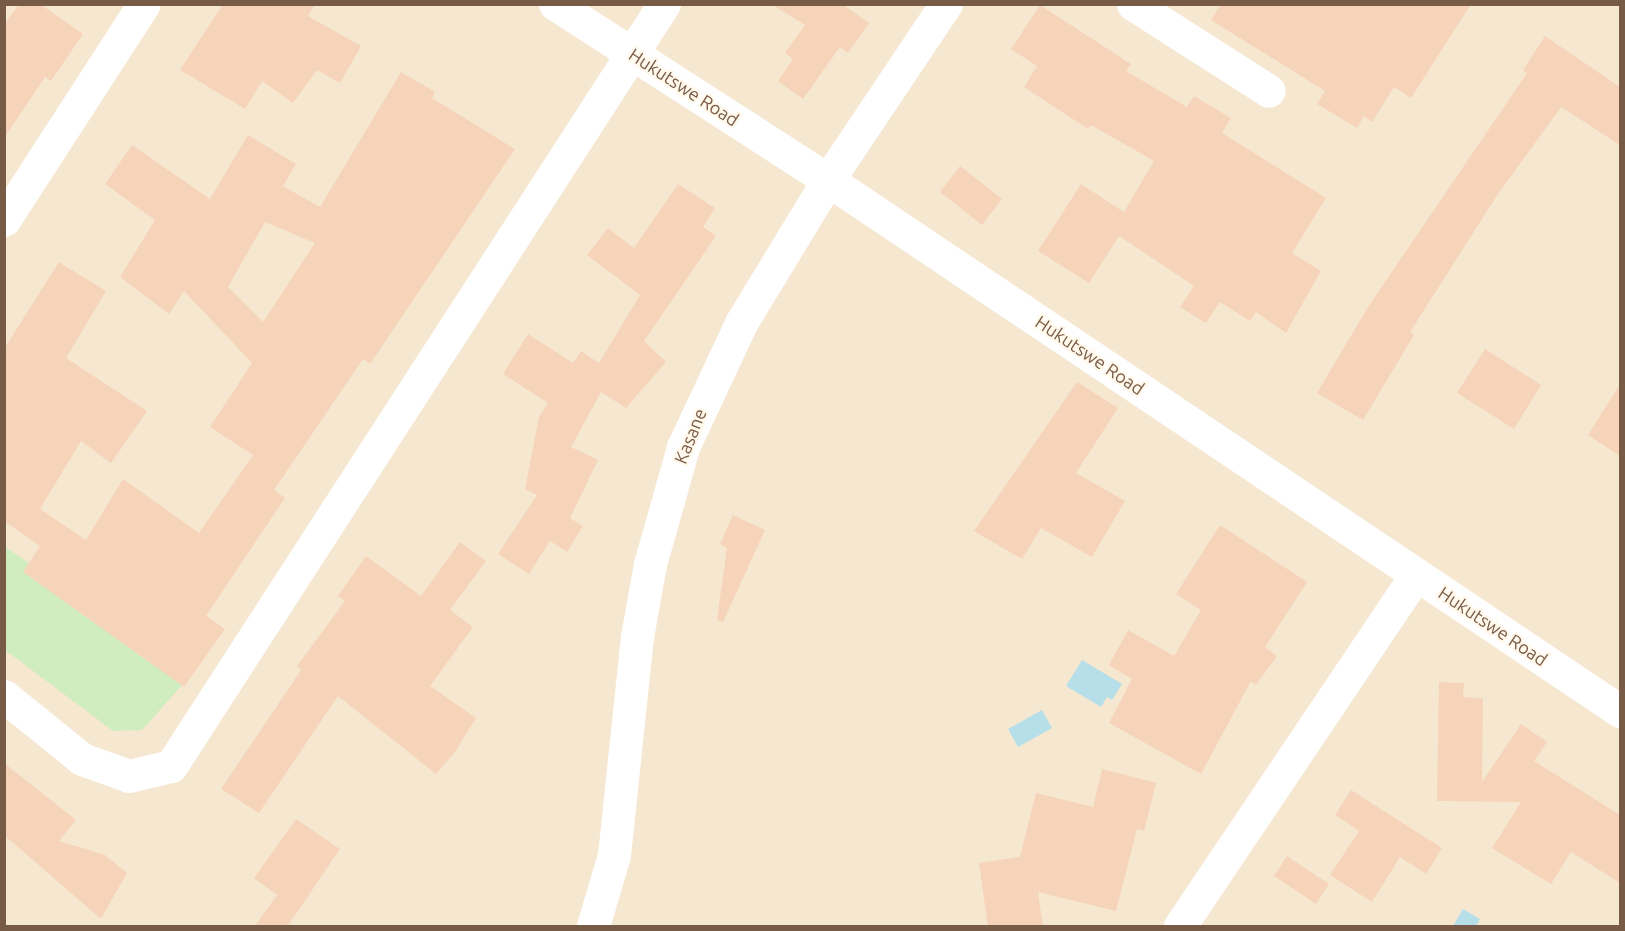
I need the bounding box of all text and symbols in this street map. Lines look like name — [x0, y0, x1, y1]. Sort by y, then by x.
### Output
street label: Hukutswe Road — [625, 43, 743, 131]
street label: Hukutswe Road — [1032, 311, 1148, 399]
street label: Kasane — [669, 405, 711, 467]
street label: Hukutswe Road — [1435, 582, 1551, 670]

